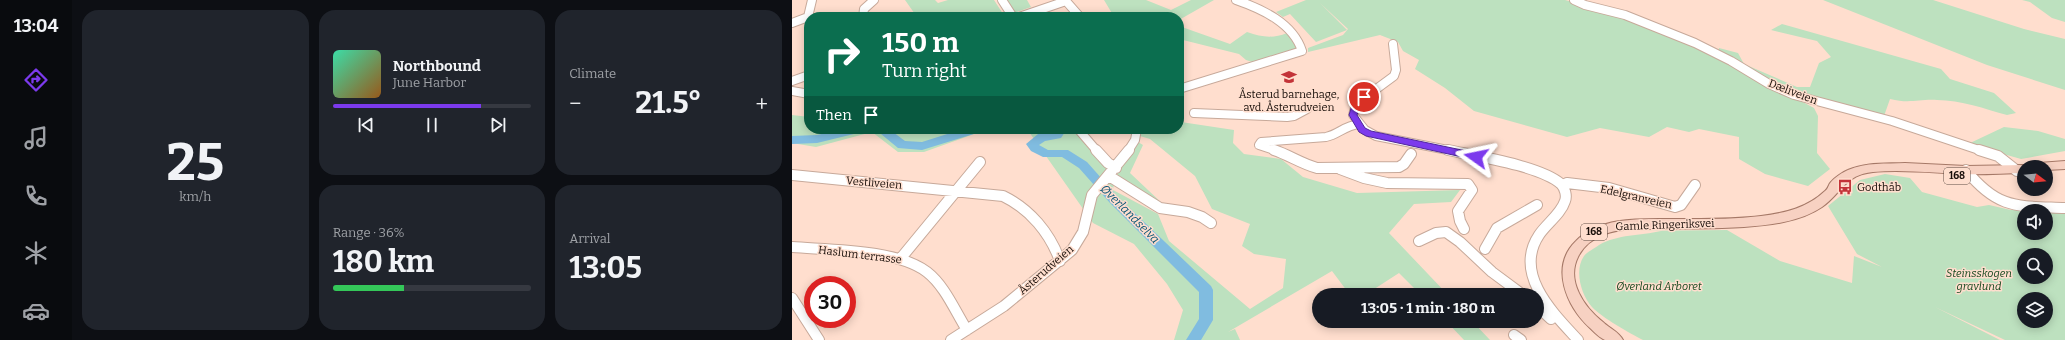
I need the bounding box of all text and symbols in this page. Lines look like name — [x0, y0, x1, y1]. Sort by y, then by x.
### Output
text: 13:04 — [14, 15, 58, 37]
text: 150 m — [882, 26, 959, 59]
icon: right — [816, 28, 868, 80]
text: Northbound — [393, 57, 481, 75]
text: Turn right — [882, 60, 967, 82]
icon: directions — [22, 66, 50, 94]
text: Climate — [569, 66, 616, 81]
school or university icon: Åsterud barnehage, avd. Åsterudveien — [1280, 68, 1298, 86]
text: June Harbor — [393, 75, 466, 90]
street label: Dæliveien — [1767, 77, 1819, 107]
pin — [1347, 80, 1381, 114]
text: 21.5° — [635, 85, 702, 121]
icon: arrive — [1353, 86, 1375, 108]
place label: Åsterud barnehage, avd. Åsterudveien — [1239, 87, 1339, 114]
text: − — [569, 90, 581, 117]
text: + — [755, 90, 768, 117]
icon: arrive — [860, 104, 882, 126]
text: Then — [816, 106, 852, 124]
icon: previous — [355, 114, 377, 136]
icon: pause — [421, 114, 443, 136]
icon: next — [487, 114, 509, 136]
icon: music — [22, 124, 50, 152]
text: 25 — [166, 131, 224, 194]
position arrow — [1455, 136, 1497, 178]
north arrow — [2017, 160, 2053, 196]
map controls — [2017, 160, 2053, 328]
road number: 168 — [1944, 168, 1970, 184]
street label: Vestliveien — [846, 174, 903, 192]
bus stop icon: Godthåb — [1836, 178, 1854, 196]
place label: Godthåb — [1857, 181, 1901, 194]
icon: phone — [22, 182, 50, 210]
water label: Øverlandselva — [1098, 182, 1162, 246]
street label: Edelgranveien — [1599, 182, 1673, 212]
text: km/h — [179, 189, 211, 204]
button: sound — [2017, 204, 2053, 240]
street label: Gamle Ringeriksvei — [1615, 217, 1715, 233]
road number: 168 — [1581, 224, 1607, 240]
text: Range · 36% — [333, 225, 405, 240]
text: Arrival — [569, 231, 611, 246]
icon: climate — [22, 239, 50, 267]
street label: Åsterudveien — [1015, 242, 1076, 297]
street label: Haslum terrasse — [817, 243, 903, 267]
text: 180 km — [333, 244, 434, 280]
button: search — [2017, 248, 2053, 284]
text: 13:05 — [569, 250, 642, 286]
park label: Steinsskogen gravlund — [1946, 267, 2012, 293]
speed limit sign: 30 — [804, 276, 856, 328]
park label: Øverland Arboret — [1616, 280, 1702, 293]
button: layers — [2017, 292, 2053, 328]
icon: car — [22, 297, 50, 325]
text: 13:05 · 1 min · 180 m — [1361, 299, 1495, 317]

